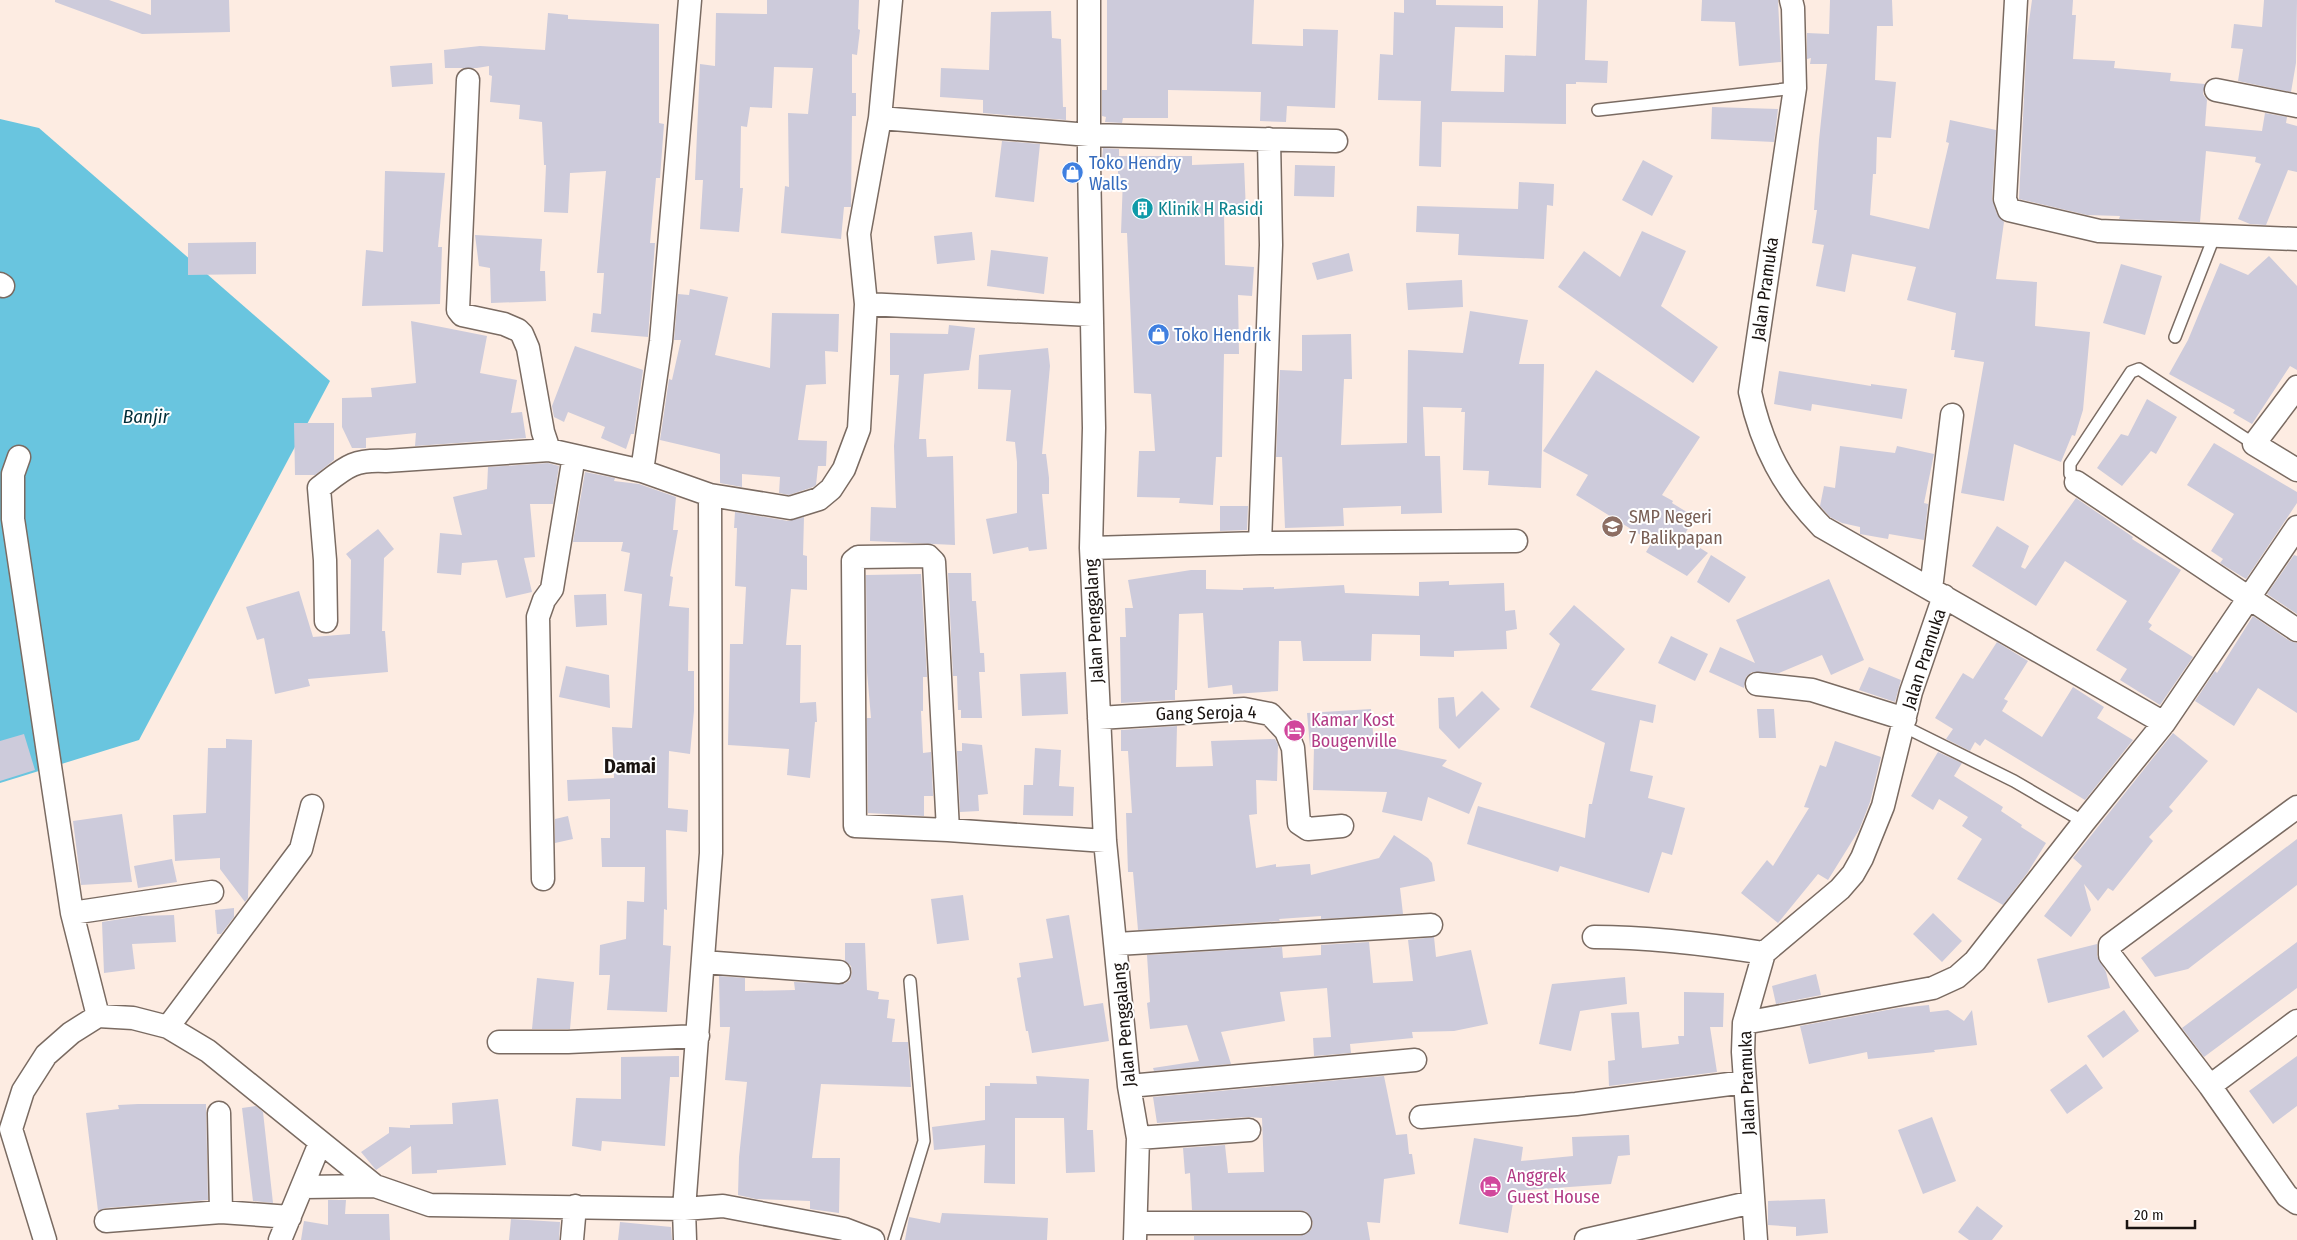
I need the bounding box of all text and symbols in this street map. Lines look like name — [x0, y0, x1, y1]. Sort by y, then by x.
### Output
place label: Toko Hendry Walls — [1089, 152, 1181, 195]
shop icon: Toko Hendry Walls — [1061, 161, 1085, 185]
building icon: Klinik H Rasidi — [1130, 197, 1154, 221]
place label: Klinik H Rasidi — [1158, 198, 1263, 220]
street label: Jalan Pramuka — [1747, 236, 1783, 342]
shop icon: Toko Hendrik — [1146, 323, 1170, 347]
place label: Toko Hendrik — [1174, 324, 1271, 346]
water label: Banjir — [123, 405, 171, 428]
place label: SMP Negeri 7 Balikpapan — [1629, 506, 1723, 549]
school or university icon: SMP Negeri 7 Balikpapan — [1601, 515, 1625, 539]
street label: Jalan Penggalang — [1080, 558, 1108, 684]
street label: Jalan Pramuka — [1897, 606, 1951, 712]
street label: Gang Seroja 4 — [1155, 701, 1257, 725]
place label: Kamar Kost Bougenville — [1311, 709, 1397, 752]
hotel icon: Kamar Kost Bougenville — [1283, 718, 1307, 742]
district label: Damai — [604, 754, 656, 778]
street label: Jalan Penggalang — [1108, 961, 1140, 1088]
street label: Jalan Pramuka — [1734, 1030, 1760, 1136]
place label: Anggrek Guest House — [1507, 1165, 1600, 1208]
hotel icon: Anggrek Guest House — [1479, 1174, 1503, 1198]
scale bar — [2127, 1198, 2194, 1230]
text: 20 m — [2134, 1206, 2164, 1224]

